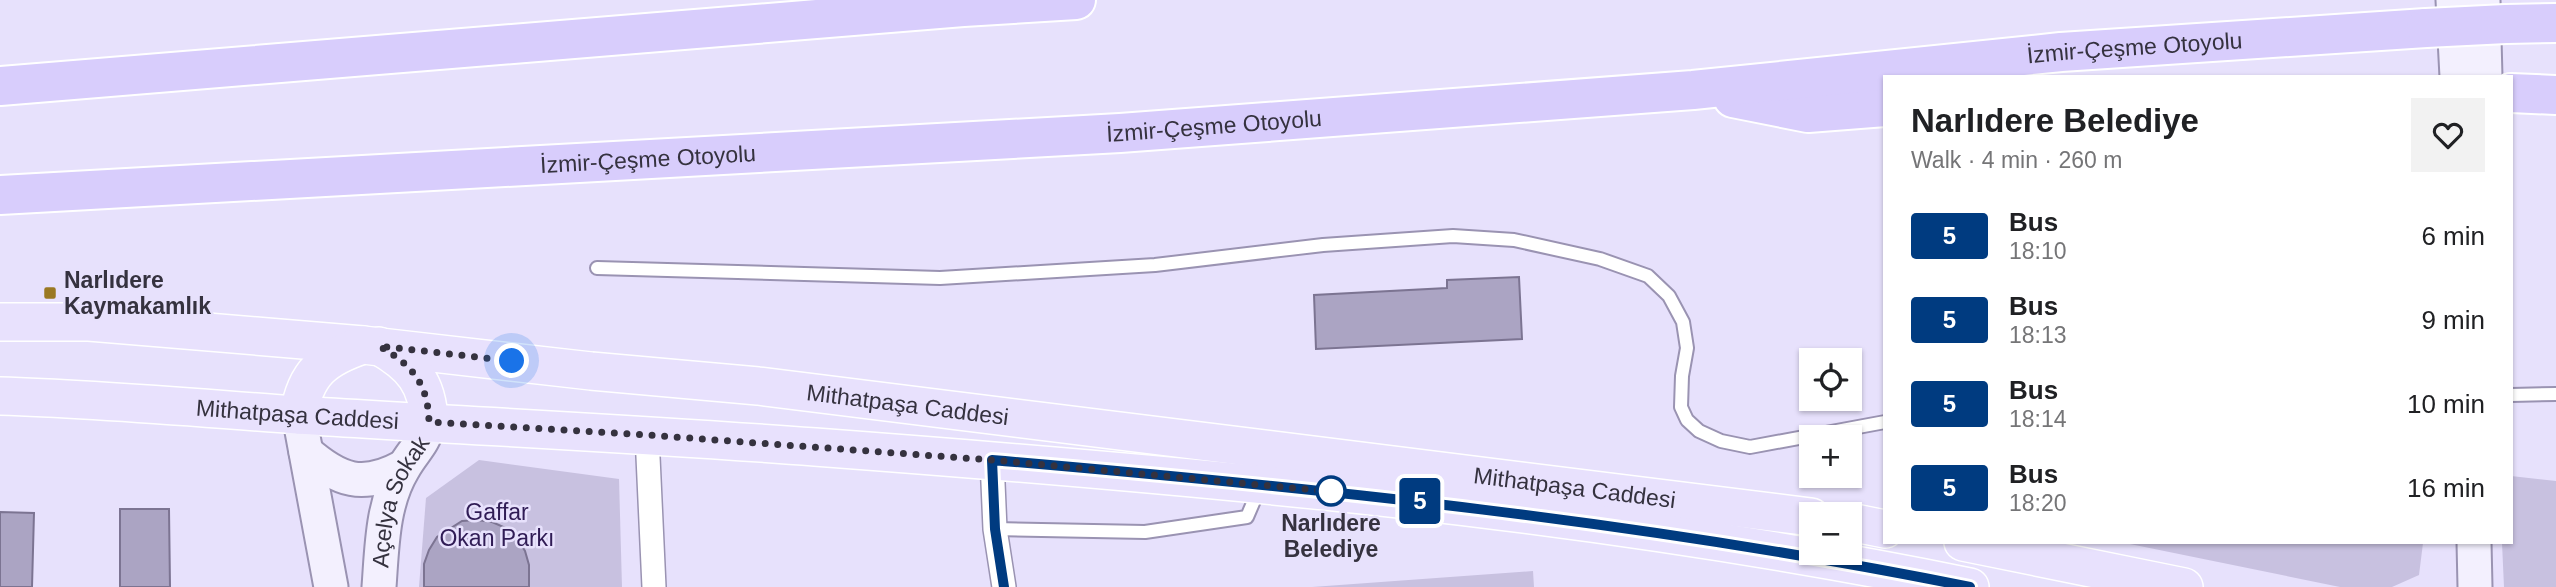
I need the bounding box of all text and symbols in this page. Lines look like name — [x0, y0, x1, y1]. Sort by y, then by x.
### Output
street label: İzmir-Çeşme Otoyolu — [2026, 27, 2243, 68]
button: heart — [2411, 98, 2485, 172]
text: Narlıdere Belediye — [1911, 102, 2199, 139]
street label: İzmir-Çeşme Otoyolu — [1106, 105, 1323, 147]
street label: İzmir-Çeşme Otoyolu — [539, 140, 757, 178]
text: Walk · 4 min · 260 m — [1911, 147, 2122, 173]
text: Bus — [2009, 207, 2058, 237]
text: 6 min — [2421, 221, 2485, 251]
text: 5 — [1943, 222, 1956, 249]
text: 18:10 — [2009, 238, 2067, 264]
place label: Narlıdere Kaymakamlık — [64, 267, 211, 319]
marker: Narlıdere Kaymakamlık — [42, 285, 58, 301]
text: Bus — [2009, 291, 2058, 321]
text: 9 min — [2421, 305, 2485, 335]
text: 5 — [1943, 306, 1956, 333]
text: 18:13 — [2009, 322, 2067, 348]
your location — [494, 343, 529, 378]
map controls — [1799, 348, 1862, 565]
button: locate — [1799, 348, 1862, 411]
text: Bus — [2009, 375, 2058, 405]
street label: Mithatpaşa Caddesi — [805, 379, 1010, 430]
text: 10 min — [2407, 389, 2485, 419]
text: 5 — [1943, 390, 1956, 417]
street label: Mithatpaşa Caddesi — [195, 394, 400, 434]
text: 18:14 — [2009, 406, 2067, 432]
button: + — [1799, 425, 1862, 488]
street label: Açelya Sokak — [367, 431, 435, 569]
text: Bus — [2009, 459, 2058, 489]
street label: Mithatpaşa Caddesi — [1472, 462, 1677, 513]
text: 16 min — [2407, 473, 2485, 503]
text: 5 — [1943, 474, 1956, 501]
marker: Narlıdere Belediye — [1316, 476, 1346, 506]
line badge: 5 — [1397, 478, 1443, 524]
text: 5 — [1413, 487, 1427, 514]
text: 18:20 — [2009, 490, 2067, 516]
park label: Gaffar Okan Parkı — [439, 499, 555, 551]
button: − — [1799, 502, 1862, 565]
place label: Narlıdere Belediye — [1281, 510, 1381, 562]

